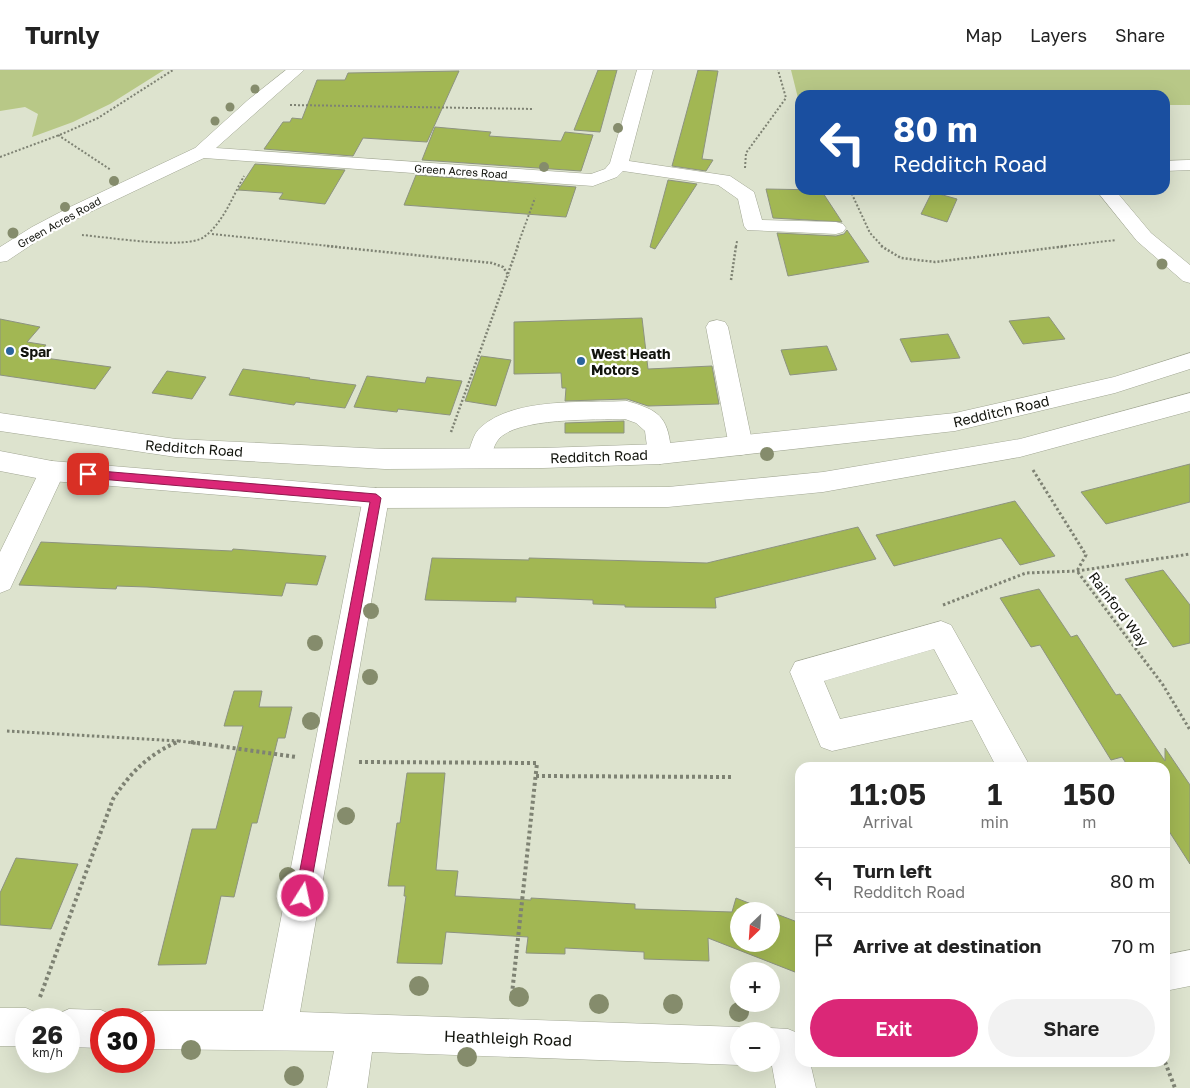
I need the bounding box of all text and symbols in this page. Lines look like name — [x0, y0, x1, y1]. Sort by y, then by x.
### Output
text: Turnly — [25, 20, 100, 49]
text: Map — [965, 24, 1002, 46]
text: Layers — [1030, 24, 1087, 46]
text: Share — [1115, 24, 1165, 46]
text: 80 m — [893, 108, 978, 150]
icon: left — [810, 110, 875, 175]
text: Redditch Road — [893, 150, 1047, 177]
street label: Green Acres Road — [414, 161, 508, 181]
street label: Green Acres Road — [15, 194, 103, 250]
place label: Spar — [20, 343, 52, 360]
marker: Spar — [4, 345, 16, 357]
place label: West Heath Motors — [591, 345, 671, 378]
marker: West Heath Motors — [575, 355, 587, 367]
street label: Redditch Road — [951, 392, 1051, 430]
street label: Redditch Road — [144, 436, 244, 460]
street label: Redditch Road — [550, 446, 648, 466]
pin — [67, 453, 109, 495]
icon: arrive — [74, 460, 102, 488]
street label: Rainford Way — [1085, 568, 1153, 650]
text: 11:05 — [849, 776, 926, 812]
text: 1 — [987, 776, 1002, 812]
text: 150 — [1063, 776, 1116, 812]
text: Arrival — [863, 812, 913, 832]
text: min — [981, 812, 1009, 832]
text: m — [1082, 812, 1097, 832]
text: Turn left — [853, 859, 932, 882]
icon: left — [810, 866, 838, 894]
position arrow — [276, 869, 328, 921]
text: 80 m — [1110, 869, 1155, 892]
text: Redditch Road — [853, 882, 965, 902]
north arrow — [730, 902, 780, 952]
map controls — [730, 902, 780, 1072]
icon: arrive — [810, 931, 838, 959]
text: Arrive at destination — [853, 934, 1041, 957]
text: 70 m — [1112, 934, 1155, 957]
button: + — [730, 962, 780, 1012]
button: Exit — [810, 999, 978, 1057]
button: Share — [988, 999, 1155, 1057]
speed limit sign: 30 — [90, 1008, 155, 1073]
text: 26 — [32, 1019, 63, 1050]
button: − — [730, 1022, 780, 1072]
street label: Heathleigh Road — [444, 1026, 572, 1050]
text: km/h — [32, 1045, 63, 1060]

